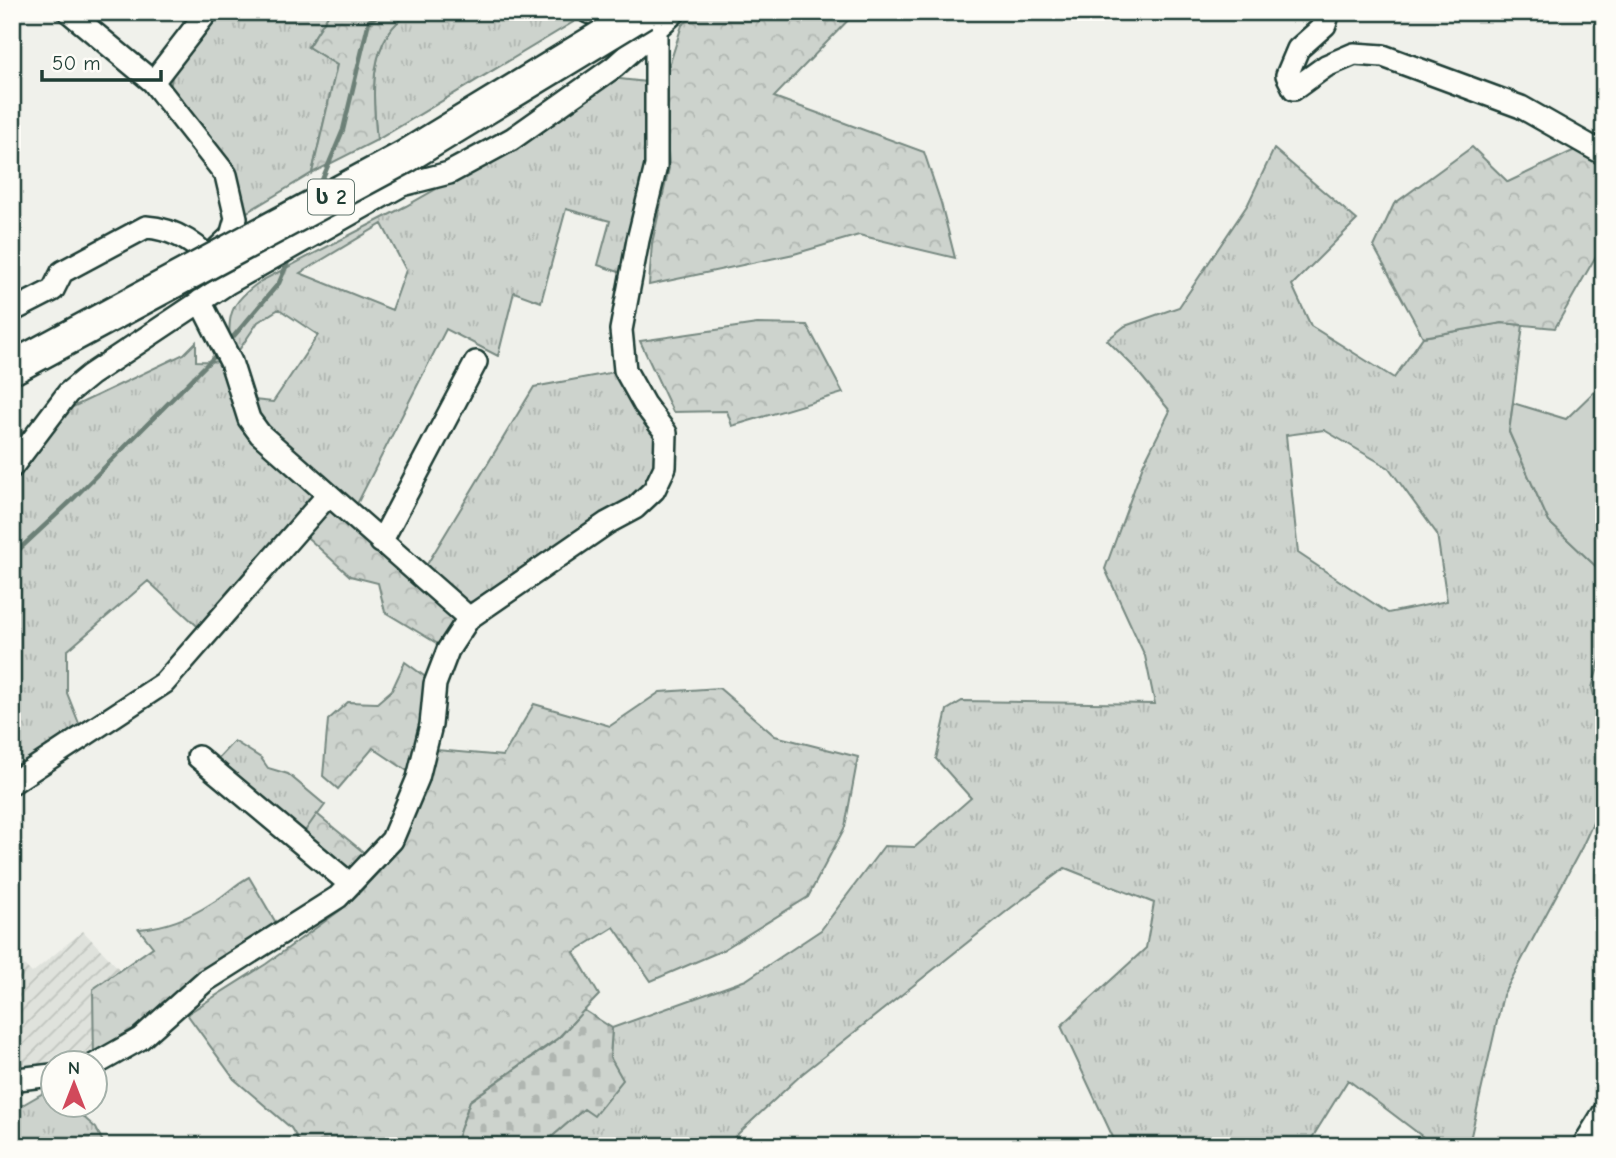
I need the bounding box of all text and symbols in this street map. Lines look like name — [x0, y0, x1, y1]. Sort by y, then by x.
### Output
scale bar — [42, 38, 161, 82]
text: 50 m — [52, 51, 101, 75]
road number: ს 2 — [308, 180, 354, 214]
north arrow — [38, 1050, 108, 1120]
text: N — [68, 1057, 80, 1079]

